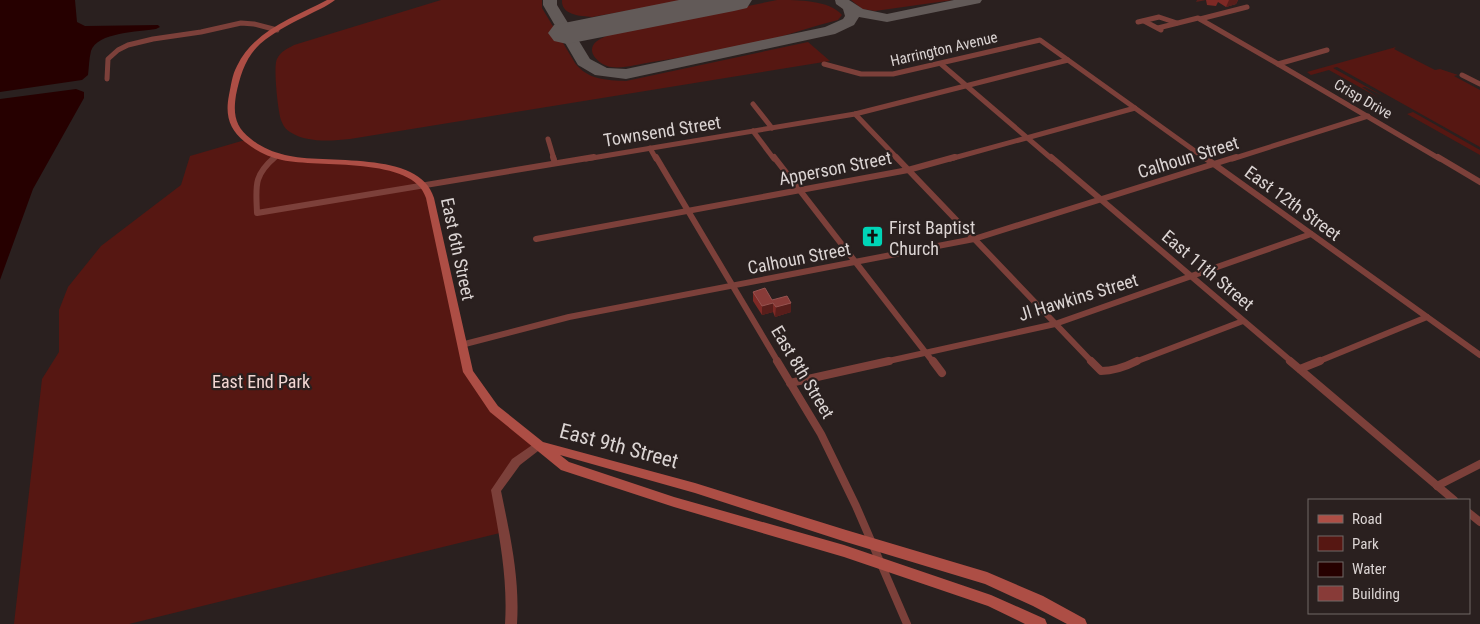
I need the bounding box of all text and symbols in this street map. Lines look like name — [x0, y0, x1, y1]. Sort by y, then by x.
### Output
street label: Harrington Avenue — [889, 28, 999, 70]
street label: Crisp Drive — [1331, 75, 1395, 123]
street label: Townsend Street — [602, 111, 722, 151]
street label: Calhoun Street — [1135, 132, 1241, 182]
street label: Apperson Street — [777, 147, 893, 189]
street label: East 12th Street — [1241, 161, 1345, 245]
street label: East 6th Street — [437, 196, 479, 302]
place label: First Baptist Church — [889, 217, 975, 259]
church icon: First Baptist Church — [861, 225, 885, 249]
street label: East 11th Street — [1158, 226, 1258, 314]
street label: Calhoun Street — [746, 238, 852, 278]
street label: Jl Hawkins Street — [1016, 269, 1140, 325]
street label: East 8th Street — [767, 322, 839, 422]
park label: East End Park — [212, 371, 310, 392]
street label: East 9th Street — [557, 419, 681, 473]
legend — [1308, 499, 1470, 614]
text: Road — [1352, 510, 1382, 528]
text: Park — [1352, 535, 1379, 553]
text: Water — [1352, 560, 1387, 578]
text: Building — [1352, 585, 1400, 603]

